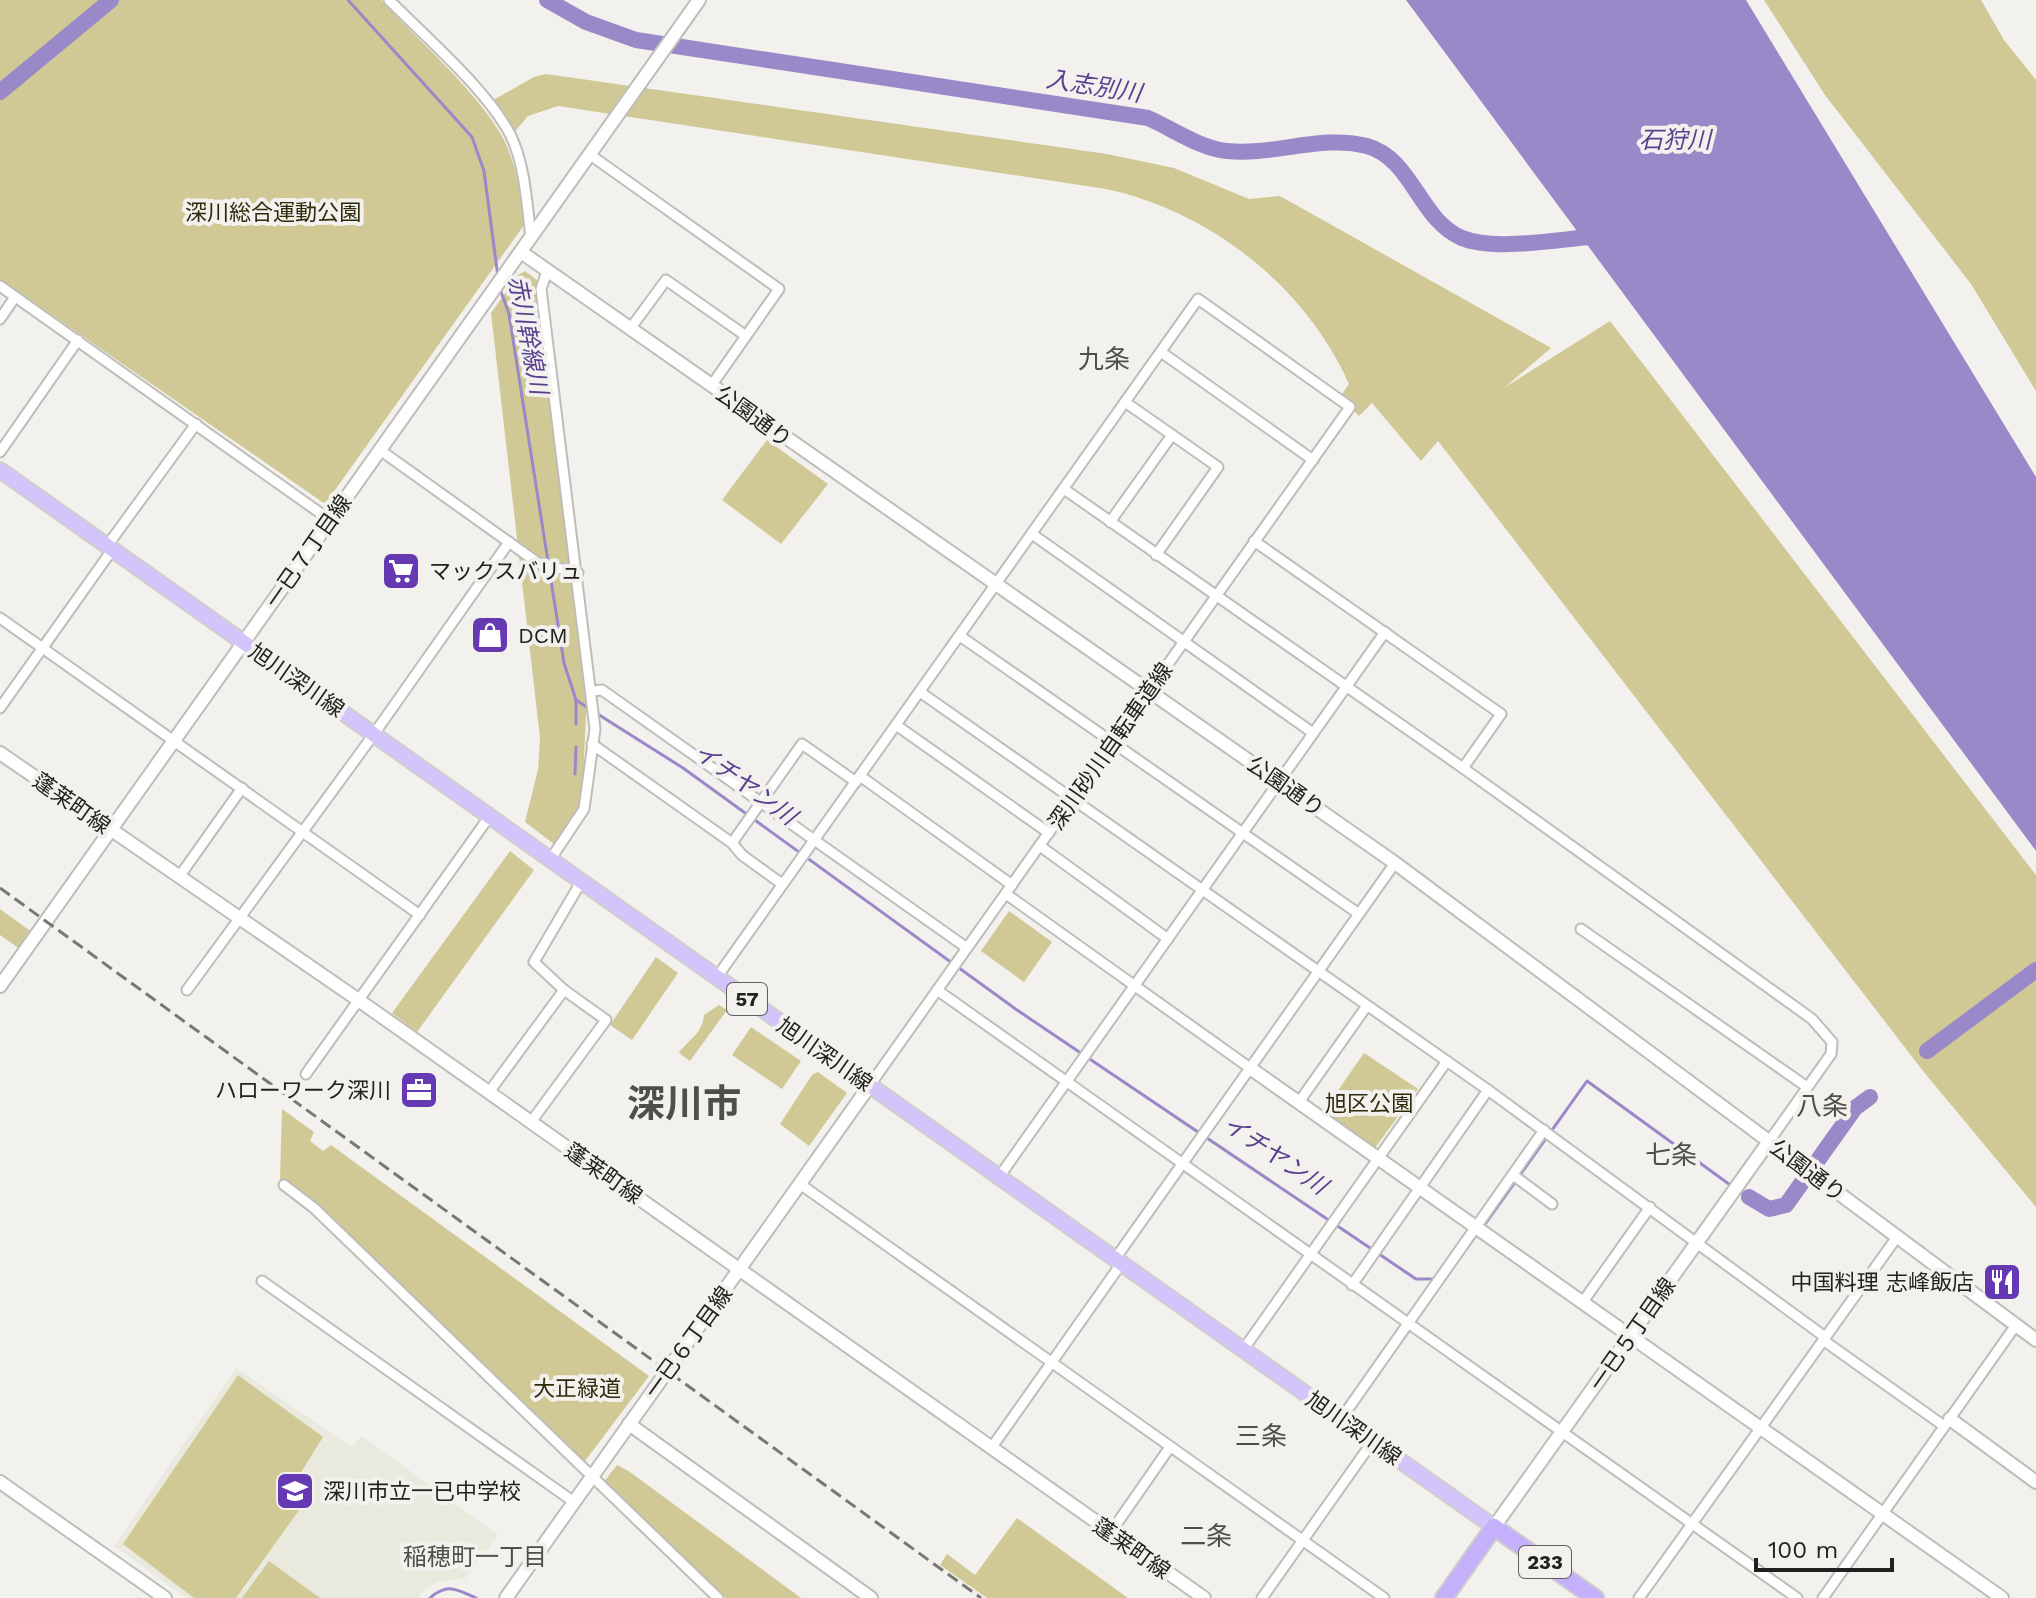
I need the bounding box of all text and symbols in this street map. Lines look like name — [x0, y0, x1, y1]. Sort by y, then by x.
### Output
water label: 入志別川 — [1044, 65, 1147, 108]
water label: 石狩川 — [1639, 126, 1714, 154]
park label: 深川総合運動公園 — [185, 200, 361, 225]
water label: 赤川幹線川 — [503, 273, 554, 400]
district label: 九条 — [1078, 344, 1130, 374]
street label: 公園通り — [711, 380, 797, 452]
street label: 一已７丁目線 — [260, 490, 357, 613]
supermarket icon: マックスバリュ — [380, 550, 422, 592]
place label: マックスバリュ — [429, 559, 582, 584]
shop icon: DCM — [469, 614, 511, 656]
place label: DCM — [518, 623, 568, 648]
street label: 旭川深川線 — [244, 639, 349, 722]
street label: 深川砂川自転車道線 — [1043, 658, 1177, 835]
water label: イチヤン川 — [688, 737, 804, 832]
street label: 公園通り — [1242, 751, 1329, 822]
street label: 蓬莱町線 — [28, 768, 115, 839]
road number: 57 — [727, 983, 767, 1015]
street label: 旭川深川線 — [772, 1013, 877, 1096]
office icon: ハローワーク深川 — [398, 1069, 440, 1111]
place label: ハローワーク深川 — [215, 1078, 391, 1103]
district label: 深川市 — [627, 1082, 741, 1126]
park label: 旭区公園 — [1325, 1091, 1413, 1116]
district label: 八条 — [1796, 1091, 1848, 1121]
water label: イチヤン川 — [1217, 1110, 1335, 1202]
street label: 公園通り — [1765, 1134, 1850, 1207]
street label: 蓬莱町線 — [560, 1138, 647, 1209]
district label: 七条 — [1645, 1140, 1697, 1170]
restaurant icon: 中国料理 志峰飯店 — [1981, 1261, 2023, 1303]
place label: 中国料理 志峰飯店 — [1790, 1270, 1974, 1295]
street label: 一已５丁目線 — [1584, 1273, 1681, 1396]
street label: 一已６丁目線 — [639, 1282, 737, 1403]
park label: 大正緑道 — [533, 1376, 621, 1401]
street label: 旭川深川線 — [1301, 1387, 1406, 1470]
district label: 三条 — [1235, 1421, 1287, 1451]
school or university icon: 深川市立一已中学校 — [274, 1470, 316, 1512]
place label: 深川市立一已中学校 — [323, 1479, 521, 1504]
street label: 蓬莱町線 — [1088, 1513, 1175, 1584]
district label: 二条 — [1180, 1521, 1232, 1551]
scale bar — [1756, 1522, 1892, 1572]
text: 100 m — [1768, 1536, 1838, 1564]
district label: 稲穂町一丁目 — [403, 1543, 547, 1571]
road number: 233 — [1519, 1546, 1571, 1578]

